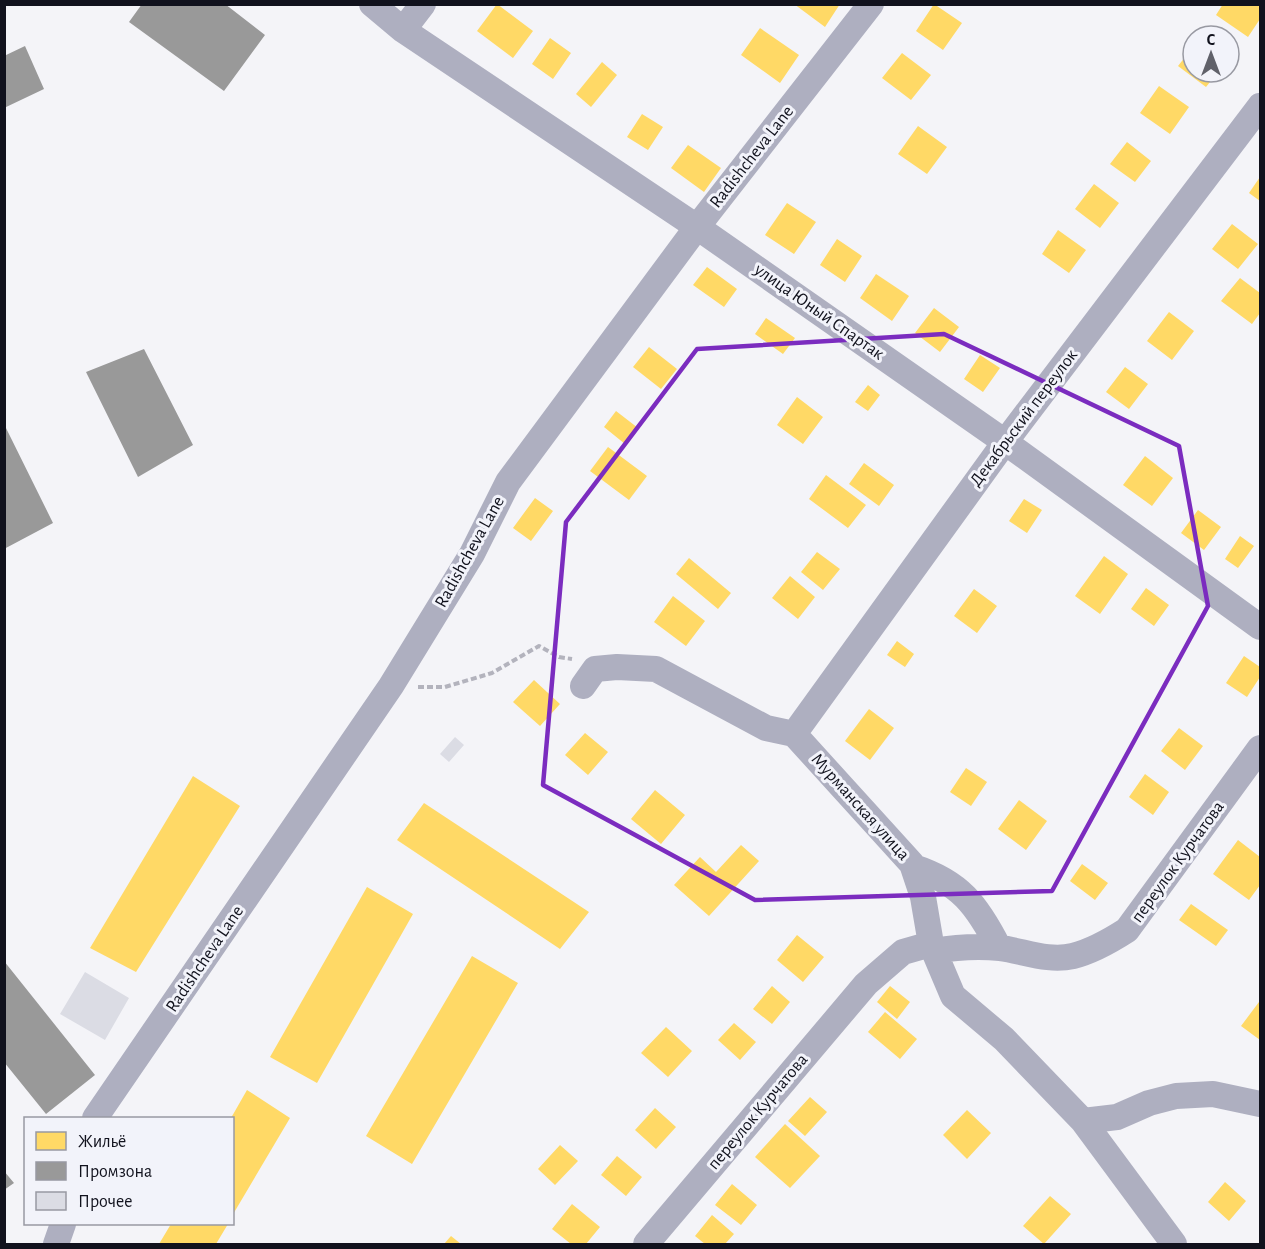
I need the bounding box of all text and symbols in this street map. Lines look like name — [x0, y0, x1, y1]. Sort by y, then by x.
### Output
north arrow — [1181, 24, 1241, 84]
text: С — [1207, 32, 1216, 48]
street label: Radishcheva Lane — [707, 103, 797, 211]
street label: улица Юный Спартак — [750, 260, 888, 364]
street label: Декабрьский переулок — [966, 345, 1082, 490]
street label: Radishcheva Lane — [432, 493, 508, 611]
street label: Мурманская улица — [807, 750, 913, 864]
street label: переулок Курчатова — [1128, 798, 1228, 926]
street label: Radishcheva Lane — [163, 903, 247, 1015]
street label: переулок Курчатова — [704, 1051, 812, 1173]
legend — [24, 1117, 234, 1225]
text: Жильё — [78, 1133, 126, 1151]
text: Промзона — [78, 1163, 152, 1181]
text: Прочее — [78, 1193, 133, 1211]

